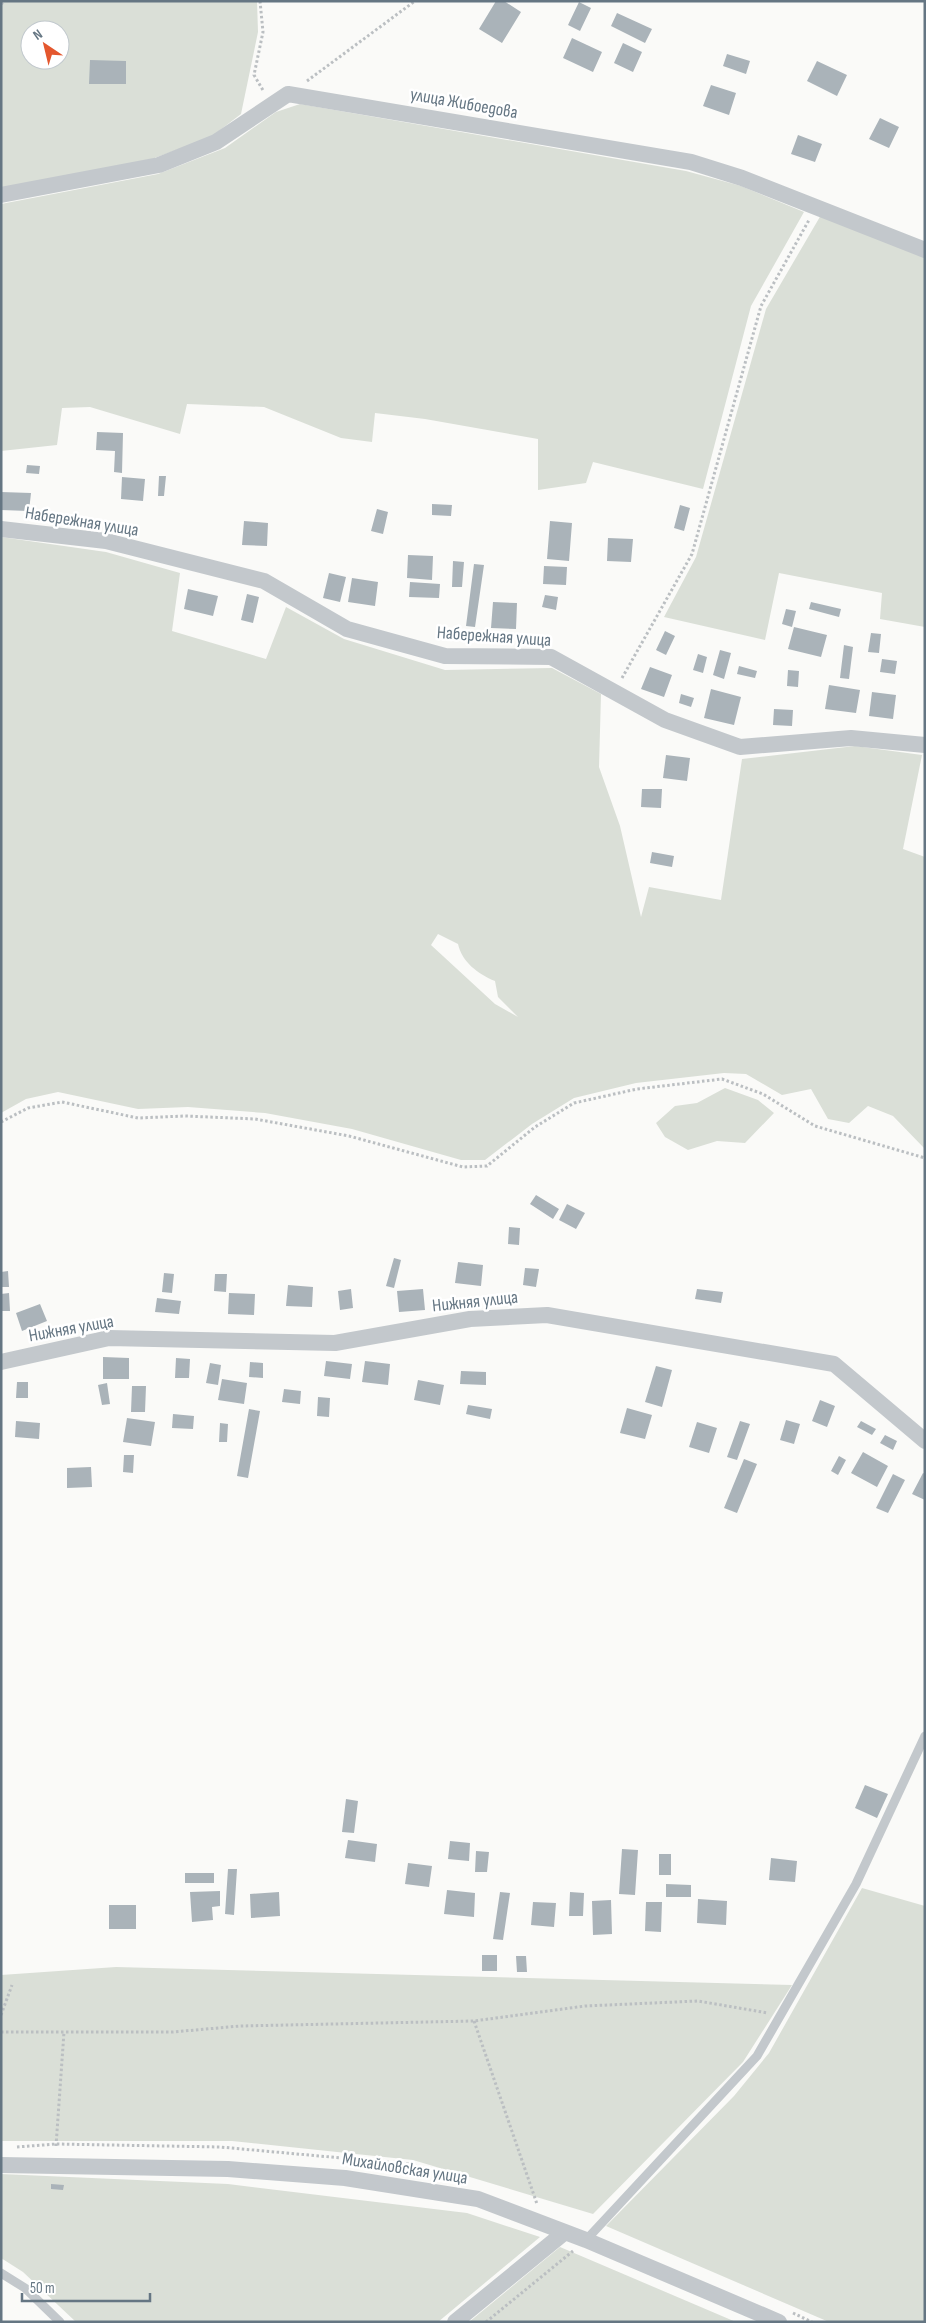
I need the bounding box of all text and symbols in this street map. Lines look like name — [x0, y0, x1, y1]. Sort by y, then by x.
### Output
north arrow — [20, 20, 70, 70]
text: N — [30, 26, 46, 44]
street label: улица Жибоедова — [409, 84, 519, 123]
street label: Набережная улица — [24, 502, 140, 541]
street label: Набережная улица — [436, 622, 552, 651]
street label: Нижняя улица — [431, 1287, 519, 1316]
street label: Нижняя улица — [27, 1311, 115, 1346]
street label: Михайловская улица — [341, 2148, 469, 2189]
scale bar — [22, 2270, 150, 2302]
text: 50 m — [30, 2279, 55, 2298]

